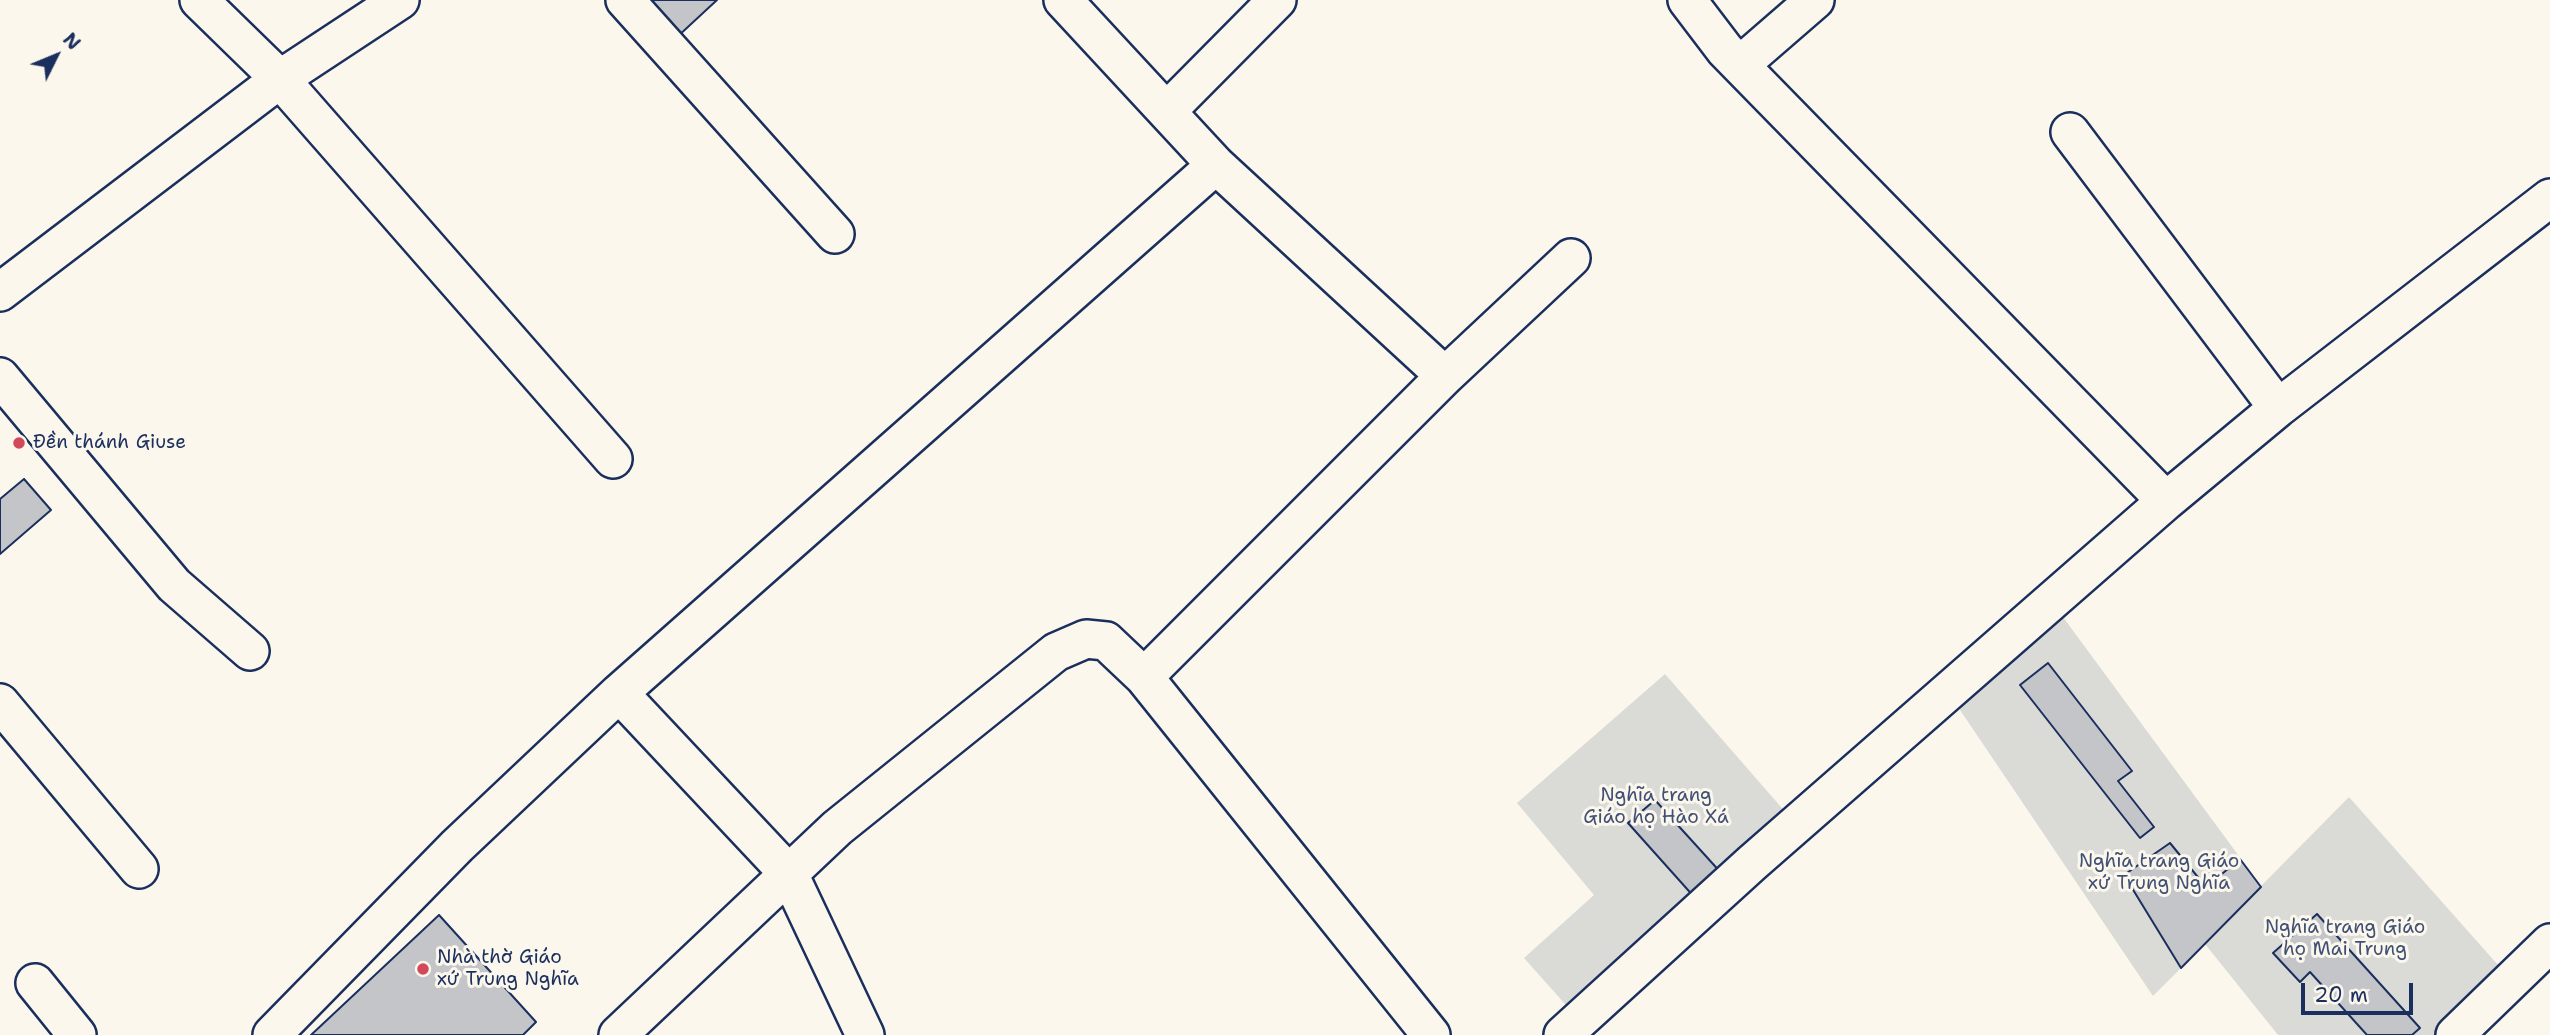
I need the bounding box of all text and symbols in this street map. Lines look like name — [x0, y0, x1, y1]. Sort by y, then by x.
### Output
north arrow — [21, 21, 91, 91]
text: N — [57, 27, 86, 55]
place label: Đền thánh Giuse — [33, 432, 186, 454]
marker: Đền thánh Giuse — [11, 435, 27, 451]
park label: Nghĩa trang Giáo họ Hào Xá — [1583, 785, 1729, 829]
park label: Nghĩa trang Giáo xứ Trung Nghĩa — [2079, 851, 2239, 895]
park label: Nghĩa trang Giáo họ Mai Trung — [2265, 917, 2425, 961]
place label: Nhà thờ Giáo xứ Trung Nghĩa — [437, 947, 579, 991]
marker: Nhà thờ Giáo xứ Trung Nghĩa — [415, 961, 431, 977]
scale bar — [2305, 968, 2417, 1012]
text: 20 m — [2314, 981, 2368, 1009]

